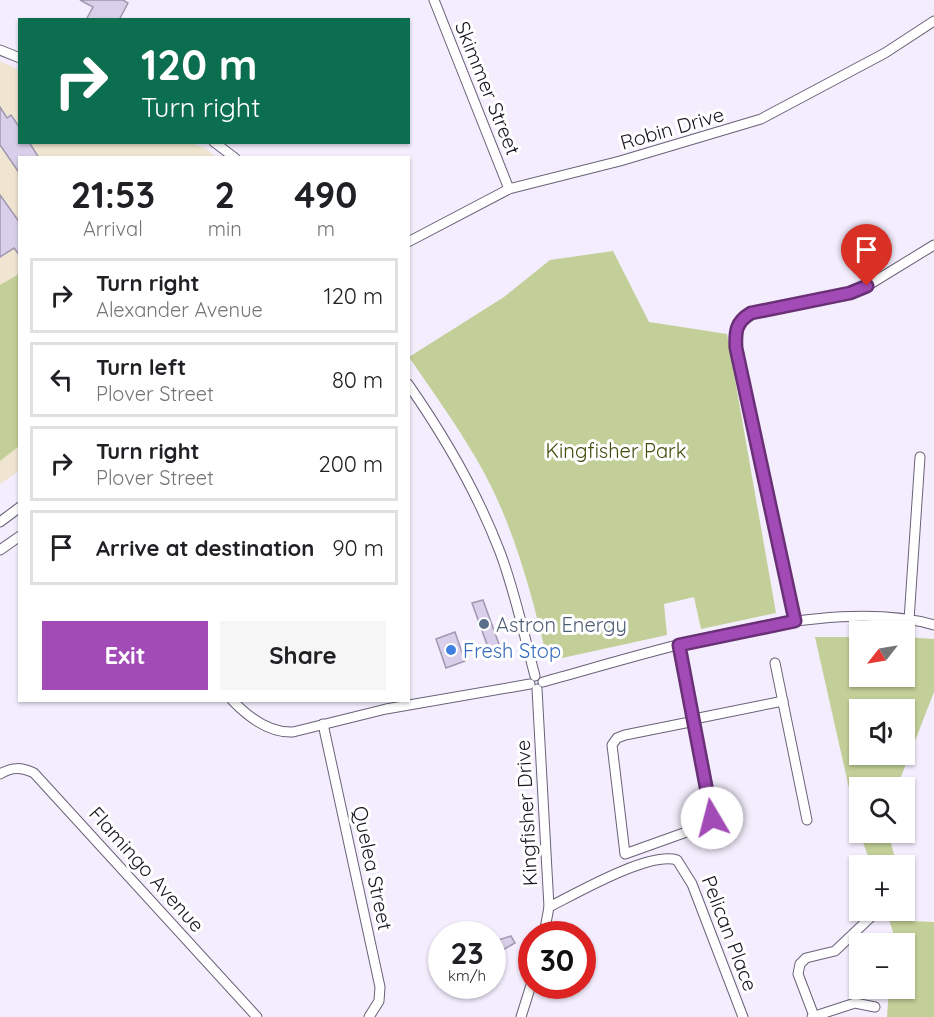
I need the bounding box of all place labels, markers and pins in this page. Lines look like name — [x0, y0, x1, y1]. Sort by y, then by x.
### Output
pin — [841, 224, 892, 286]
place label: Astron Energy — [496, 612, 627, 637]
marker: Astron Energy — [477, 617, 491, 631]
place label: Fresh Stop — [463, 638, 561, 663]
marker: Fresh Stop — [444, 643, 458, 657]

